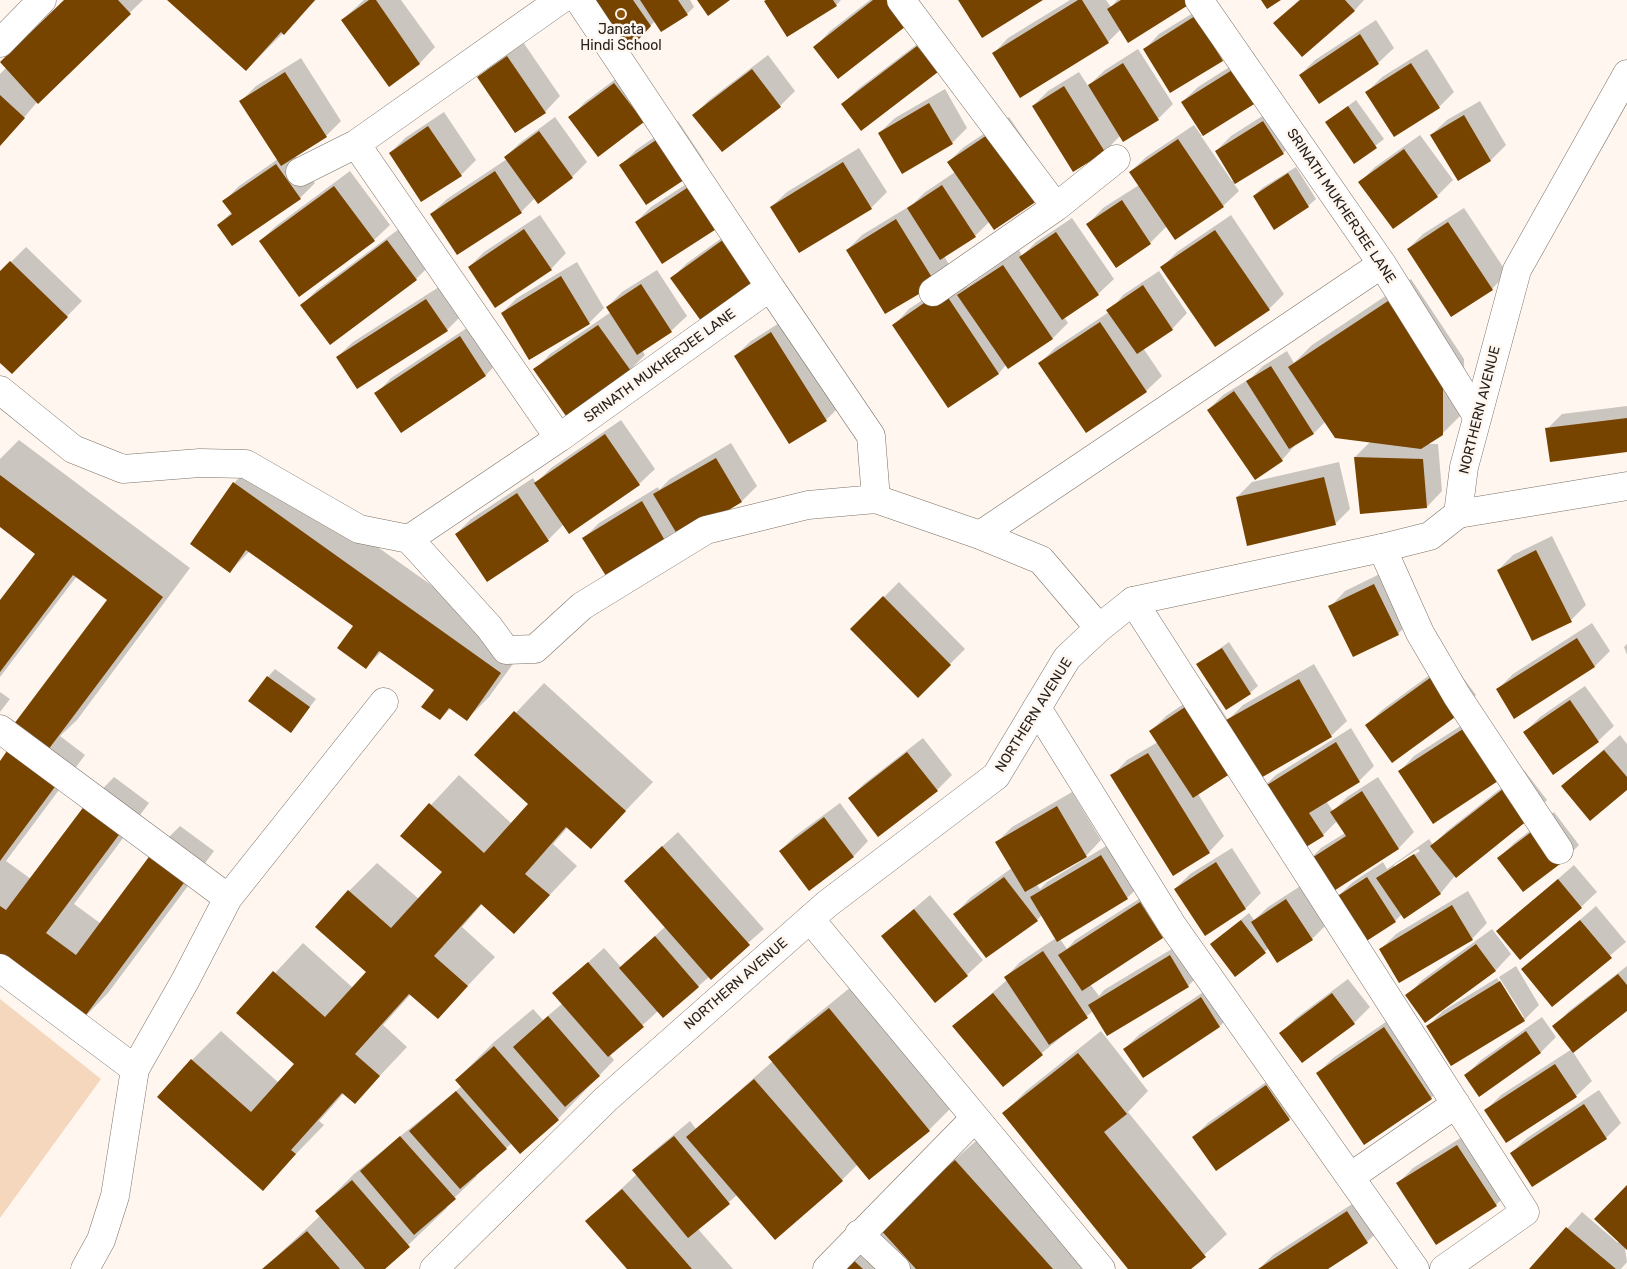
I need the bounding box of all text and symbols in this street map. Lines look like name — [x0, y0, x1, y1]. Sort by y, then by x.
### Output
marker: Janata Hindi School — [615, 8, 627, 20]
place label: Janata Hindi School — [580, 22, 662, 54]
street label: SRINATH MUKHERJEE LANE — [1283, 125, 1399, 287]
street label: SRINATH MUKHERJEE LANE — [581, 305, 739, 427]
street label: NORTHERN AVENUE — [1456, 344, 1504, 476]
street label: NORTHERN AVENUE — [992, 655, 1076, 775]
street label: NORTHERN AVENUE — [681, 935, 791, 1033]

